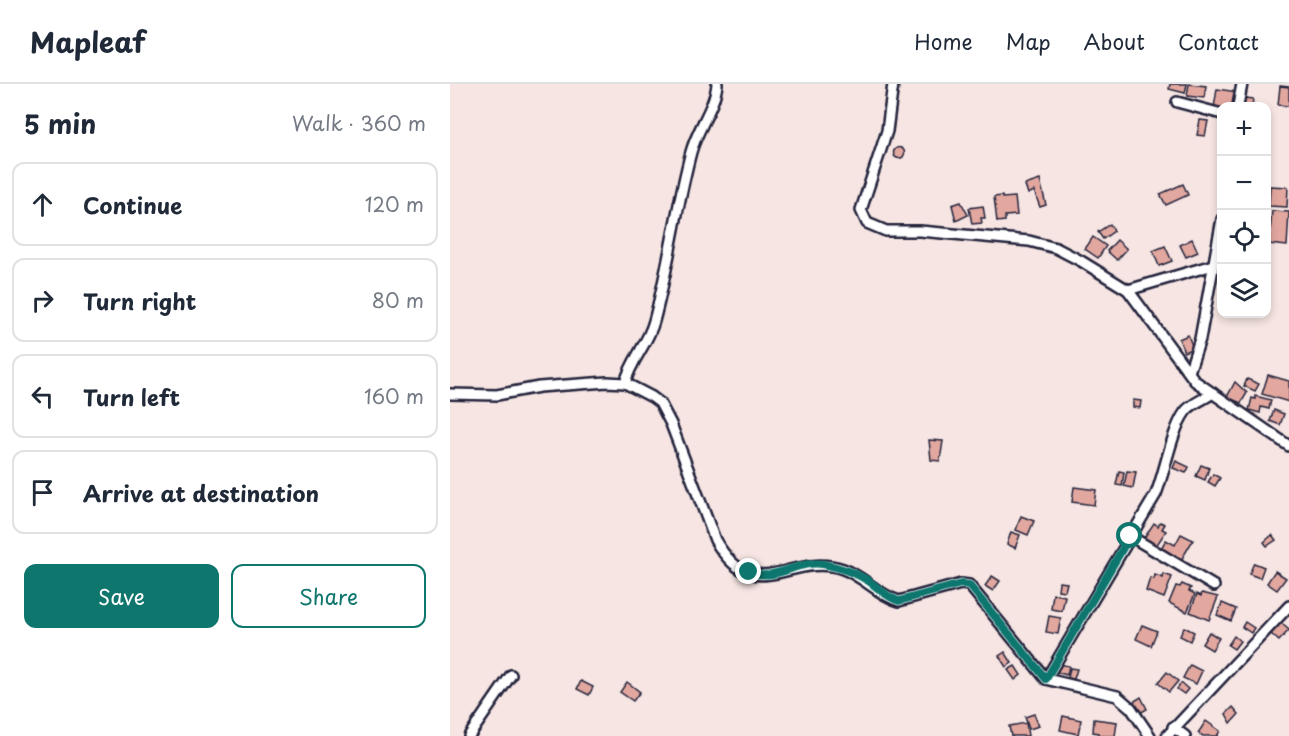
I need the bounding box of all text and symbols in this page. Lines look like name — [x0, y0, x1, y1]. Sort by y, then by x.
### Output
text: Mapleaf — [30, 20, 146, 63]
text: Home — [914, 25, 973, 57]
text: Map — [1006, 25, 1051, 57]
text: About — [1084, 25, 1145, 57]
text: Contact — [1178, 25, 1259, 57]
map controls — [1217, 102, 1271, 318]
button: + — [1217, 102, 1271, 156]
text: 5 min — [24, 104, 96, 143]
text: Walk · 360 m — [292, 108, 426, 138]
button: − — [1217, 156, 1271, 210]
icon: ahead — [26, 188, 59, 221]
text: Continue — [83, 188, 182, 221]
text: 120 m — [365, 189, 424, 219]
button: locate — [1217, 210, 1271, 264]
button: layers — [1217, 264, 1271, 318]
icon: right — [26, 284, 59, 317]
text: Turn right — [83, 284, 196, 317]
text: 80 m — [372, 285, 424, 315]
icon: left — [26, 380, 59, 413]
text: Turn left — [83, 380, 180, 413]
text: 160 m — [364, 381, 424, 411]
icon: arrive — [26, 476, 59, 509]
text: Arrive at destination — [83, 476, 319, 509]
route start — [1116, 522, 1142, 548]
route end — [735, 558, 761, 584]
button: Save — [24, 564, 219, 628]
button: Share — [231, 564, 426, 628]

